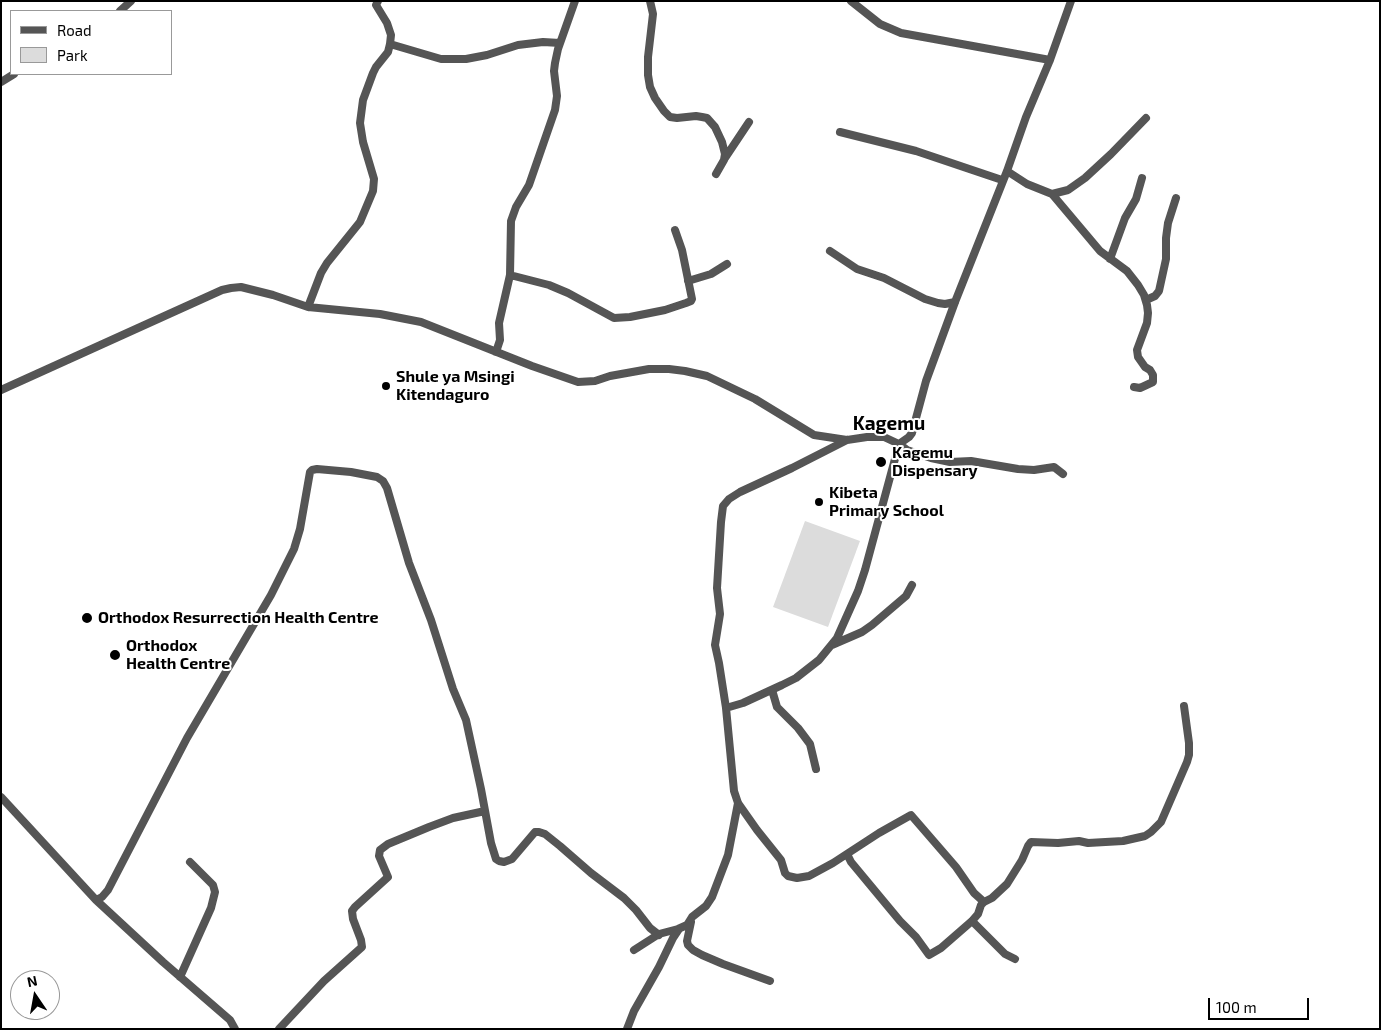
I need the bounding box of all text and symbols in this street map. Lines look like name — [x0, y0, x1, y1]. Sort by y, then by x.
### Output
legend — [10, 10, 172, 75]
text: Road — [57, 21, 92, 39]
text: Park — [57, 46, 88, 64]
place label: Shule ya Msingi Kitendaguro — [396, 367, 515, 405]
marker: Shule ya Msingi Kitendaguro — [380, 380, 392, 392]
district label: Kagemu — [853, 413, 925, 435]
place label: Kagemu Dispensary — [892, 443, 978, 481]
marker: Kagemu Dispensary — [874, 455, 888, 469]
place label: Kibeta Primary School — [829, 483, 944, 521]
marker: Kibeta Primary School — [813, 496, 825, 508]
place label: Orthodox Resurrection Health Centre — [98, 608, 378, 628]
marker: Orthodox Resurrection Health Centre — [80, 611, 94, 625]
place label: Orthodox Health Centre — [126, 636, 230, 674]
marker: Orthodox Health Centre — [108, 648, 122, 662]
north arrow — [10, 970, 60, 1020]
text: N — [25, 971, 39, 990]
scale bar — [1211, 988, 1312, 1020]
text: 100 m — [1216, 998, 1257, 1016]

